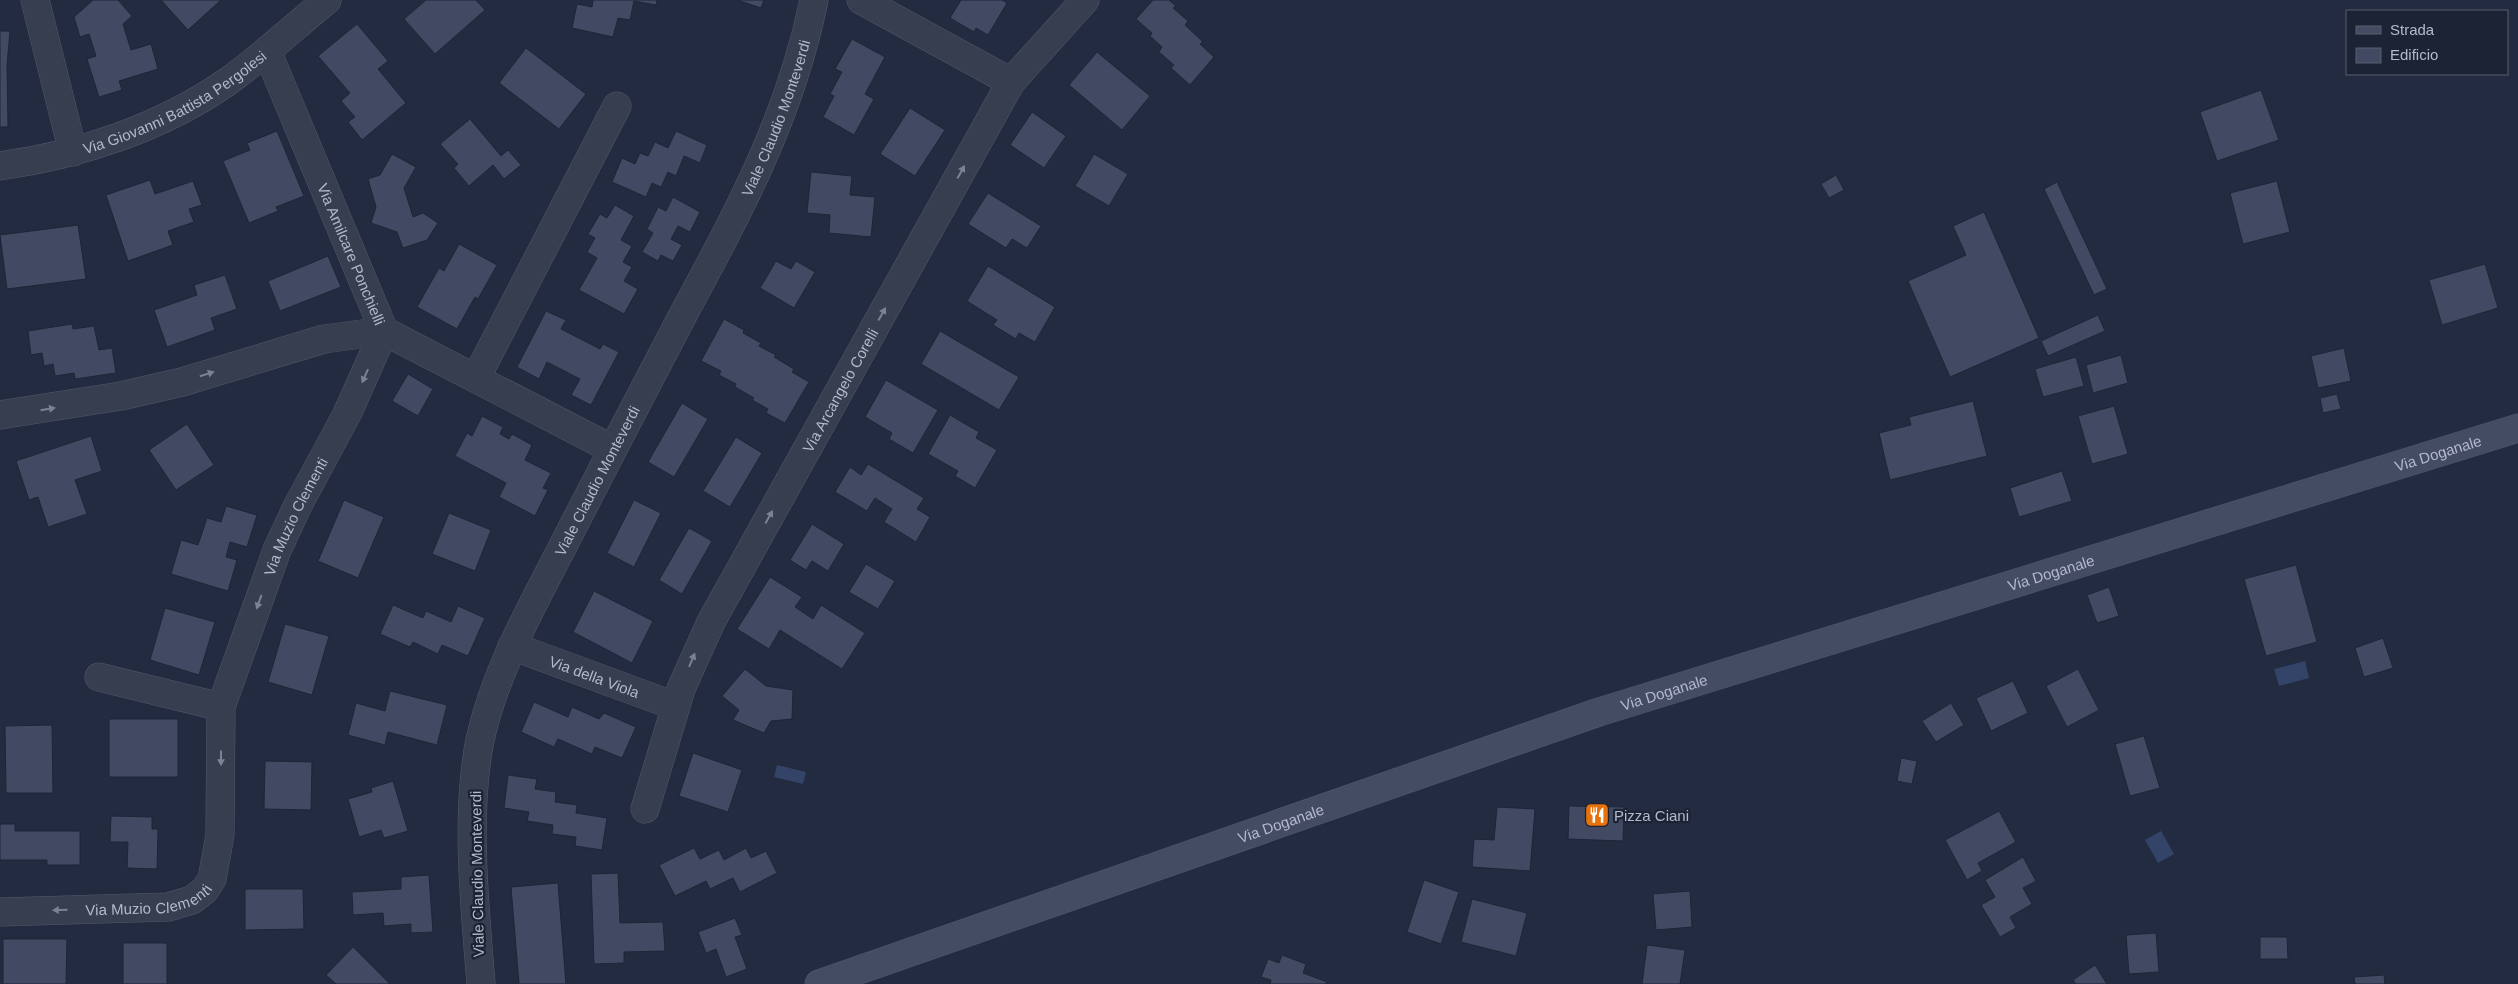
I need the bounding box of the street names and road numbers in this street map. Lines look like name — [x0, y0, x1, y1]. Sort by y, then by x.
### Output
street label: Viale Claudio Monteverdi — [738, 38, 813, 199]
street label: Via Giovanni Battista Pergolesi — [81, 47, 269, 157]
street label: Via Amilcare Ponchielli — [315, 181, 389, 327]
street label: Via Arcangelo Corelli — [799, 325, 881, 455]
street label: Viale Claudio Monteverdi — [551, 403, 642, 559]
street label: Via Doganale — [2392, 431, 2483, 474]
street label: Via Muzio Clementi — [260, 454, 331, 578]
street label: Via Doganale — [2005, 551, 2096, 594]
street label: Via della Viola — [547, 652, 643, 701]
street label: Via Doganale — [1618, 671, 1709, 713]
street label: Viale Claudio Monteverdi — [467, 791, 487, 957]
street label: Via Doganale — [1236, 800, 1326, 846]
street label: Via Muzio Clementi — [85, 881, 215, 918]

